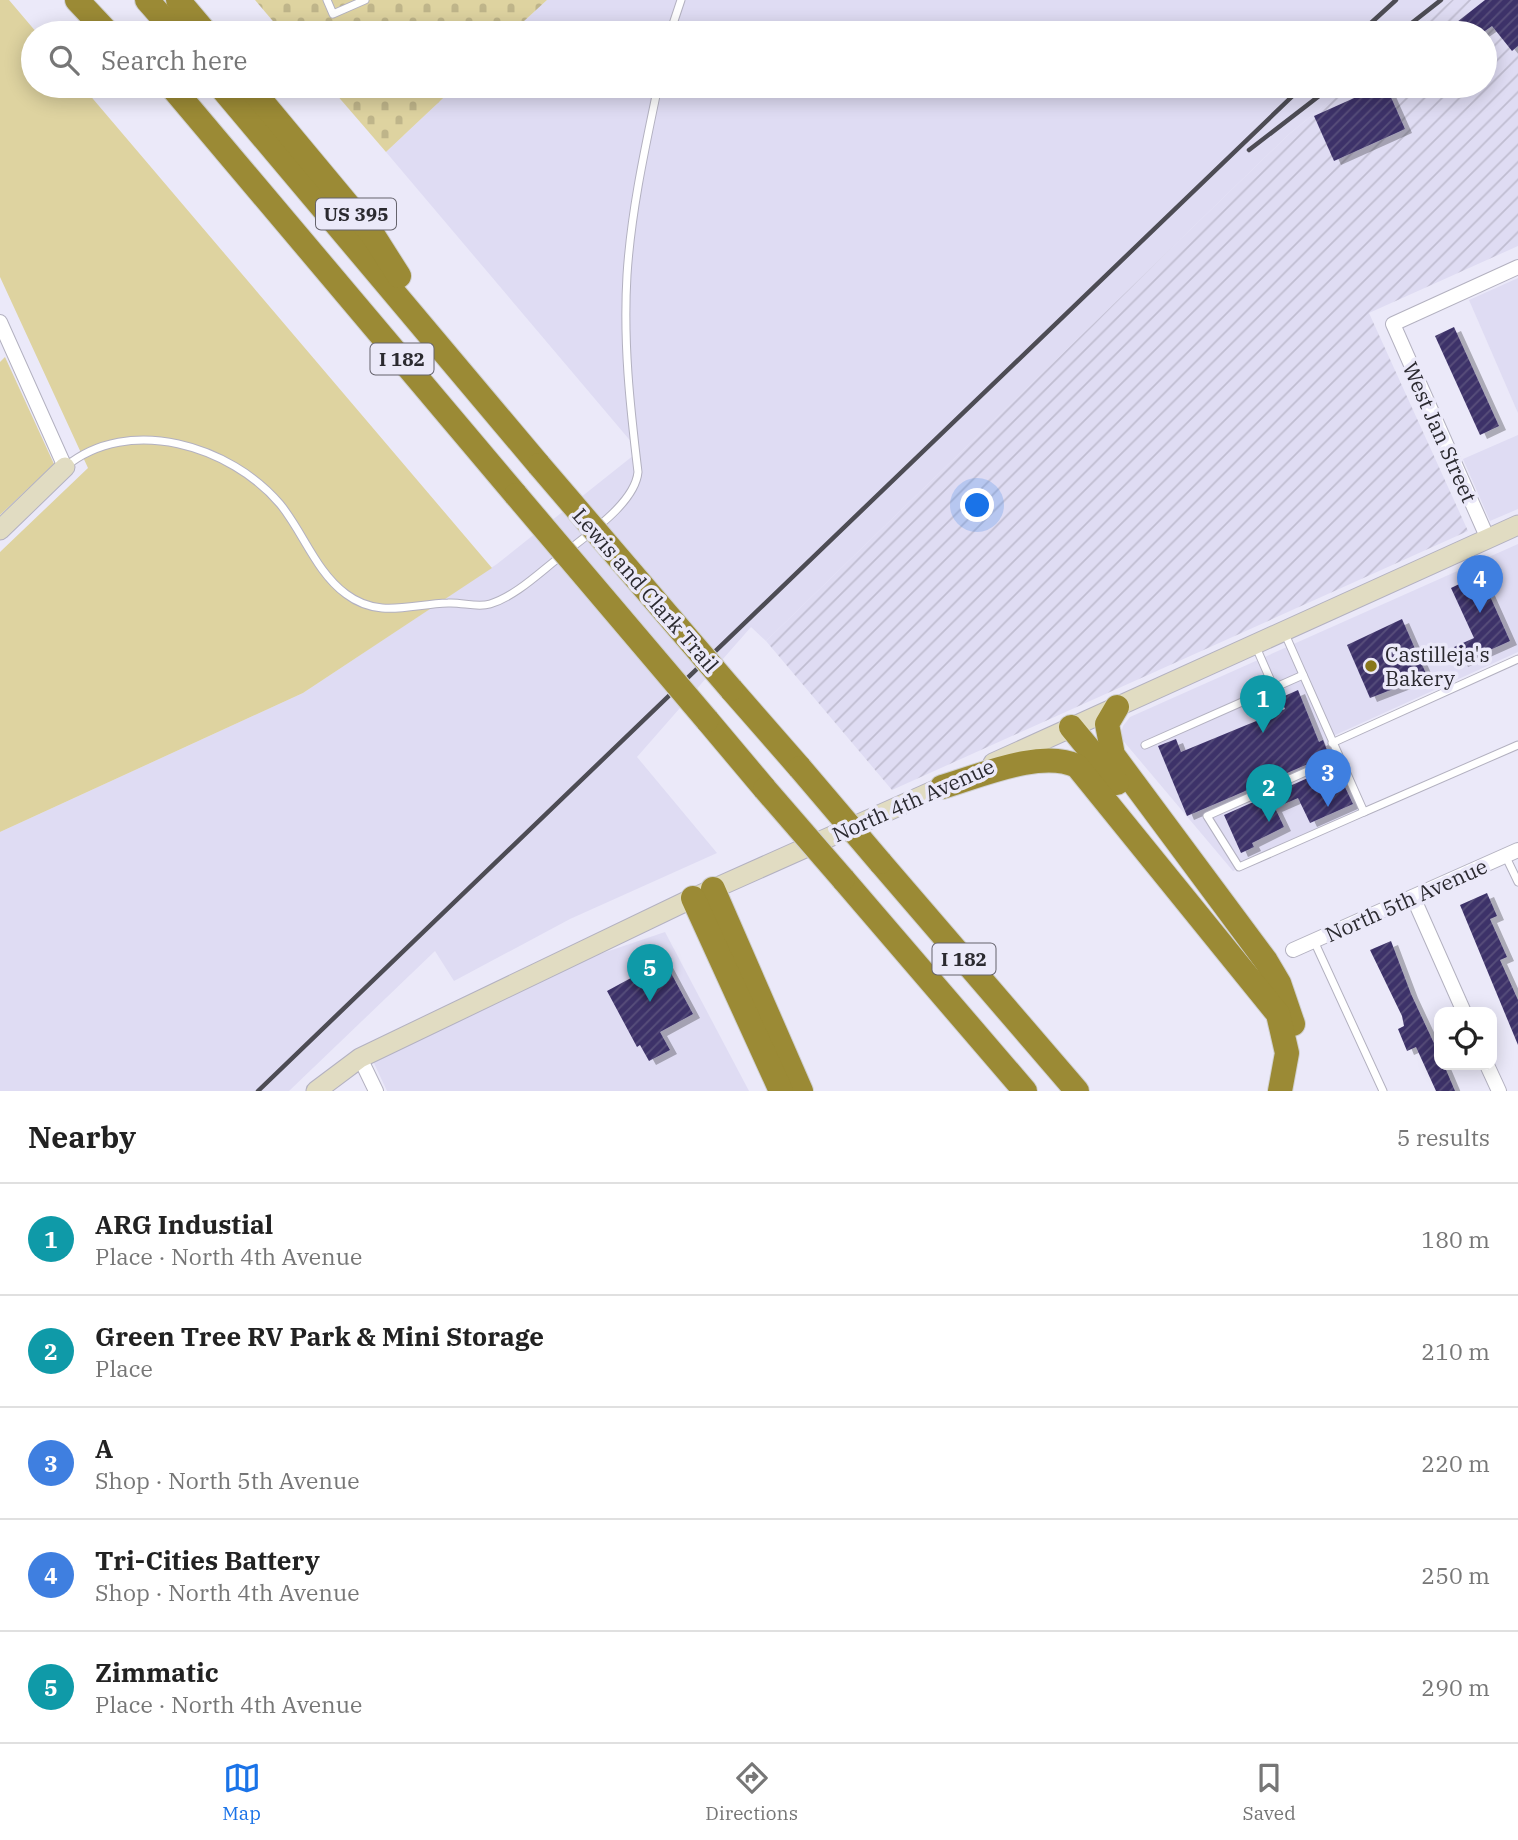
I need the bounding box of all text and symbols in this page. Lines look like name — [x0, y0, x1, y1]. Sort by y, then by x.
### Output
search box — [21, 21, 1497, 98]
icon: search — [45, 41, 83, 79]
text: Search here — [101, 43, 247, 77]
road number: US 395 — [316, 198, 396, 230]
road number: I 182 — [370, 344, 434, 374]
street label: West Jan Street — [1396, 357, 1484, 507]
your location — [960, 488, 994, 522]
street label: Lewis and Clark Trail — [567, 502, 725, 678]
pin: 4 — [1457, 555, 1503, 613]
place label: Castilleja's Bakery — [1385, 640, 1490, 692]
marker: Castilleja's Bakery — [1363, 658, 1379, 674]
pin: 1 — [1240, 675, 1286, 733]
pin: 3 — [1305, 749, 1351, 807]
street label: North 4th Avenue — [827, 752, 999, 848]
pin: 2 — [1246, 764, 1292, 822]
street label: North 5th Avenue — [1320, 852, 1492, 948]
pin: 5 — [627, 944, 673, 1002]
road number: I 182 — [932, 944, 996, 974]
map controls — [1434, 1007, 1497, 1070]
button: locate — [1434, 1007, 1497, 1070]
text: Nearby — [28, 1117, 136, 1156]
text: 5 results — [1397, 1122, 1490, 1152]
text: ARG Industial — [95, 1207, 273, 1241]
text: 1 — [44, 1224, 58, 1254]
text: 180 m — [1421, 1224, 1490, 1254]
text: Place · North 4th Avenue — [95, 1241, 362, 1271]
text: Green Tree RV Park & Mini Storage — [95, 1319, 544, 1353]
text: 2 — [44, 1336, 58, 1366]
text: 210 m — [1421, 1336, 1490, 1366]
text: Place — [95, 1353, 153, 1383]
text: A — [95, 1431, 113, 1465]
text: 3 — [44, 1448, 58, 1478]
text: 220 m — [1421, 1448, 1490, 1478]
text: Shop · North 5th Avenue — [95, 1465, 360, 1495]
text: Tri-Cities Battery — [95, 1543, 320, 1577]
text: 4 — [44, 1560, 58, 1590]
text: 250 m — [1421, 1560, 1490, 1590]
text: Shop · North 4th Avenue — [95, 1577, 360, 1607]
text: Zimmatic — [95, 1655, 219, 1689]
text: 5 — [44, 1672, 58, 1702]
text: 290 m — [1421, 1672, 1490, 1702]
text: Place · North 4th Avenue — [95, 1689, 362, 1719]
tab: Map — [222, 1759, 261, 1825]
tab: Directions — [705, 1759, 798, 1825]
tab: Saved — [1243, 1759, 1296, 1825]

